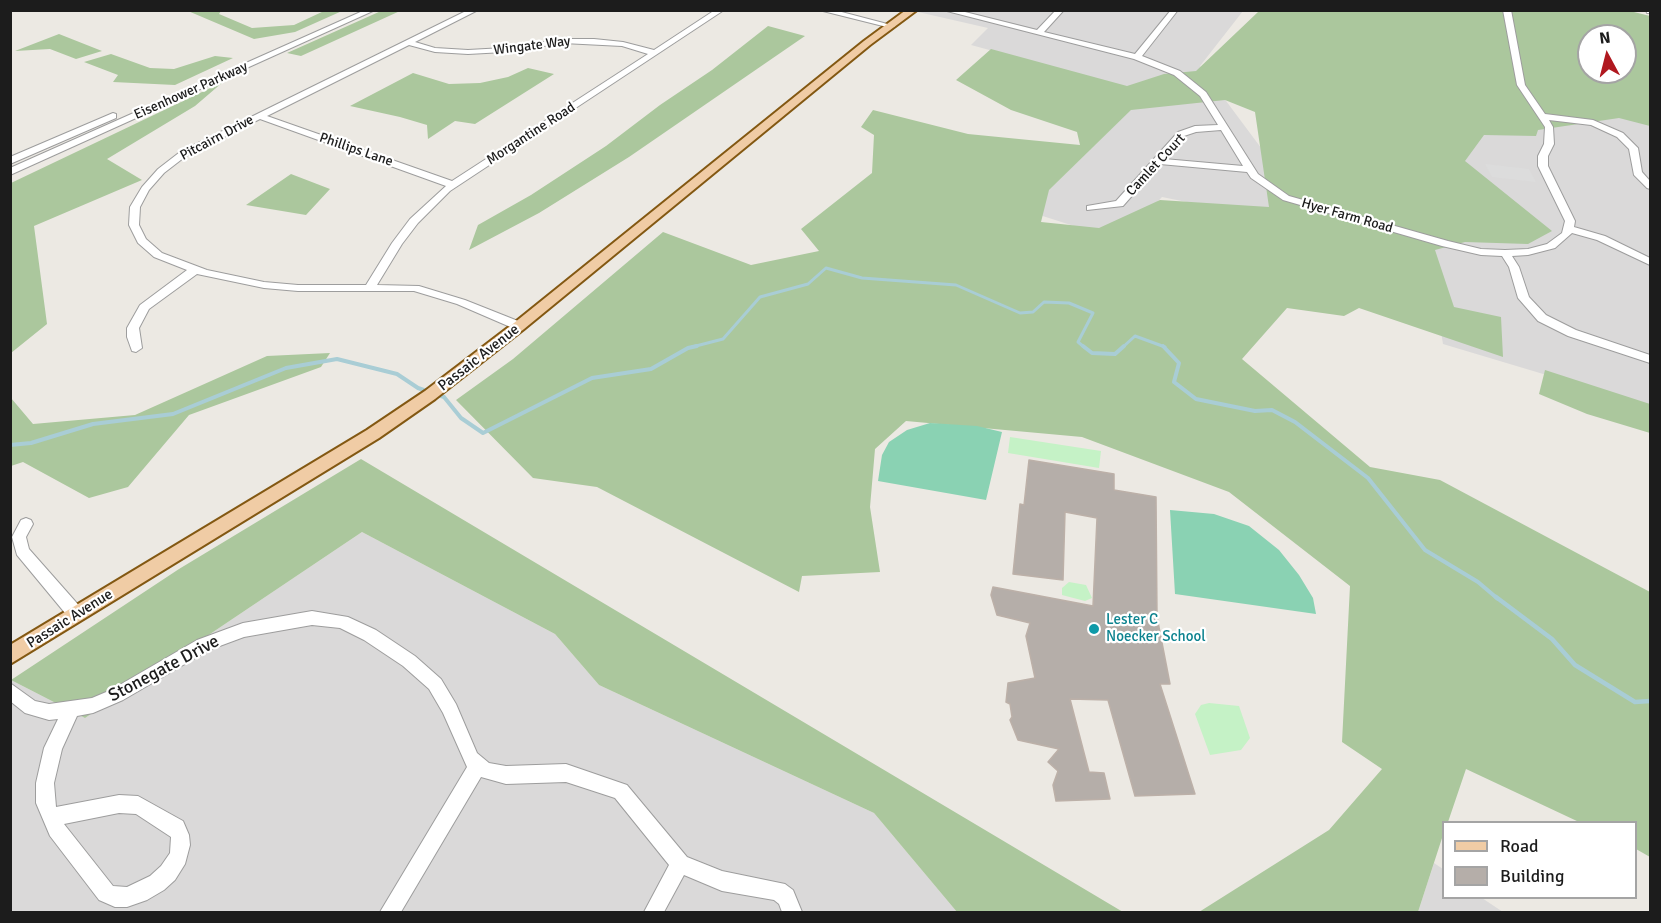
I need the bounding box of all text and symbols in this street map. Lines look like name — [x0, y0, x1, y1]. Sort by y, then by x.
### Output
north arrow — [1577, 24, 1637, 84]
text: N — [1598, 28, 1612, 49]
street label: Wingate Way — [493, 33, 571, 59]
street label: Eisenhower Parkway — [132, 58, 250, 124]
street label: Morgantine Road — [484, 99, 578, 169]
street label: Pitcairn Drive — [177, 112, 257, 164]
street label: Phillips Lane — [317, 130, 395, 170]
street label: Camlet Court — [1123, 130, 1189, 200]
street label: Hyer Farm Road — [1299, 195, 1395, 237]
street label: Passaic Avenue — [435, 321, 523, 395]
street label: Passaic Avenue — [24, 585, 116, 653]
place label: Lester C Noecker School — [1106, 611, 1206, 646]
marker: Lester C Noecker School — [1087, 622, 1101, 636]
street label: Stonegate Drive — [105, 631, 223, 707]
legend — [1442, 821, 1637, 899]
text: Road — [1500, 835, 1539, 857]
text: Building — [1500, 865, 1564, 887]

